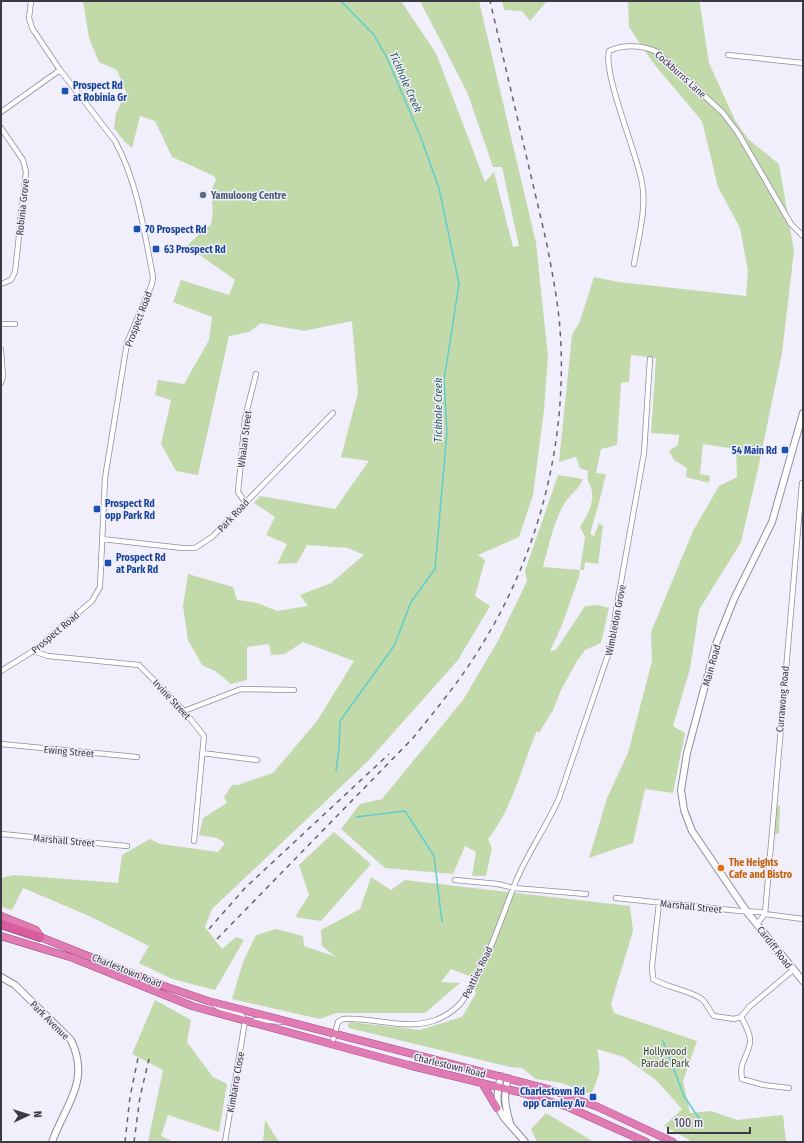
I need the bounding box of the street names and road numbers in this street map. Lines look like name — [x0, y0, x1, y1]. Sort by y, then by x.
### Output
street label: Cockburns Lane — [652, 49, 708, 101]
street label: Robinia Grove — [14, 178, 32, 236]
street label: Prospect Road — [123, 290, 155, 349]
street label: Whalan Street — [236, 409, 255, 468]
street label: Park Road — [215, 497, 252, 535]
street label: Wimbledon Grove — [603, 584, 629, 657]
street label: Prospect Road — [29, 609, 82, 656]
street label: Main Road — [700, 643, 724, 688]
street label: Currawong Road — [774, 665, 792, 733]
street label: Irvine Street — [150, 677, 193, 723]
street label: Ewing Street — [43, 744, 95, 760]
street label: Marshall Street — [33, 832, 96, 850]
street label: Marshall Street — [659, 898, 723, 916]
street label: Cardiff Road — [754, 924, 794, 971]
street label: Peatties Road — [460, 945, 496, 1000]
street label: Charlestown Road — [90, 952, 163, 990]
street label: Park Avenue — [27, 999, 71, 1043]
street label: Kimbarra Close — [225, 1051, 247, 1114]
street label: Charlestown Road — [413, 1051, 487, 1081]

